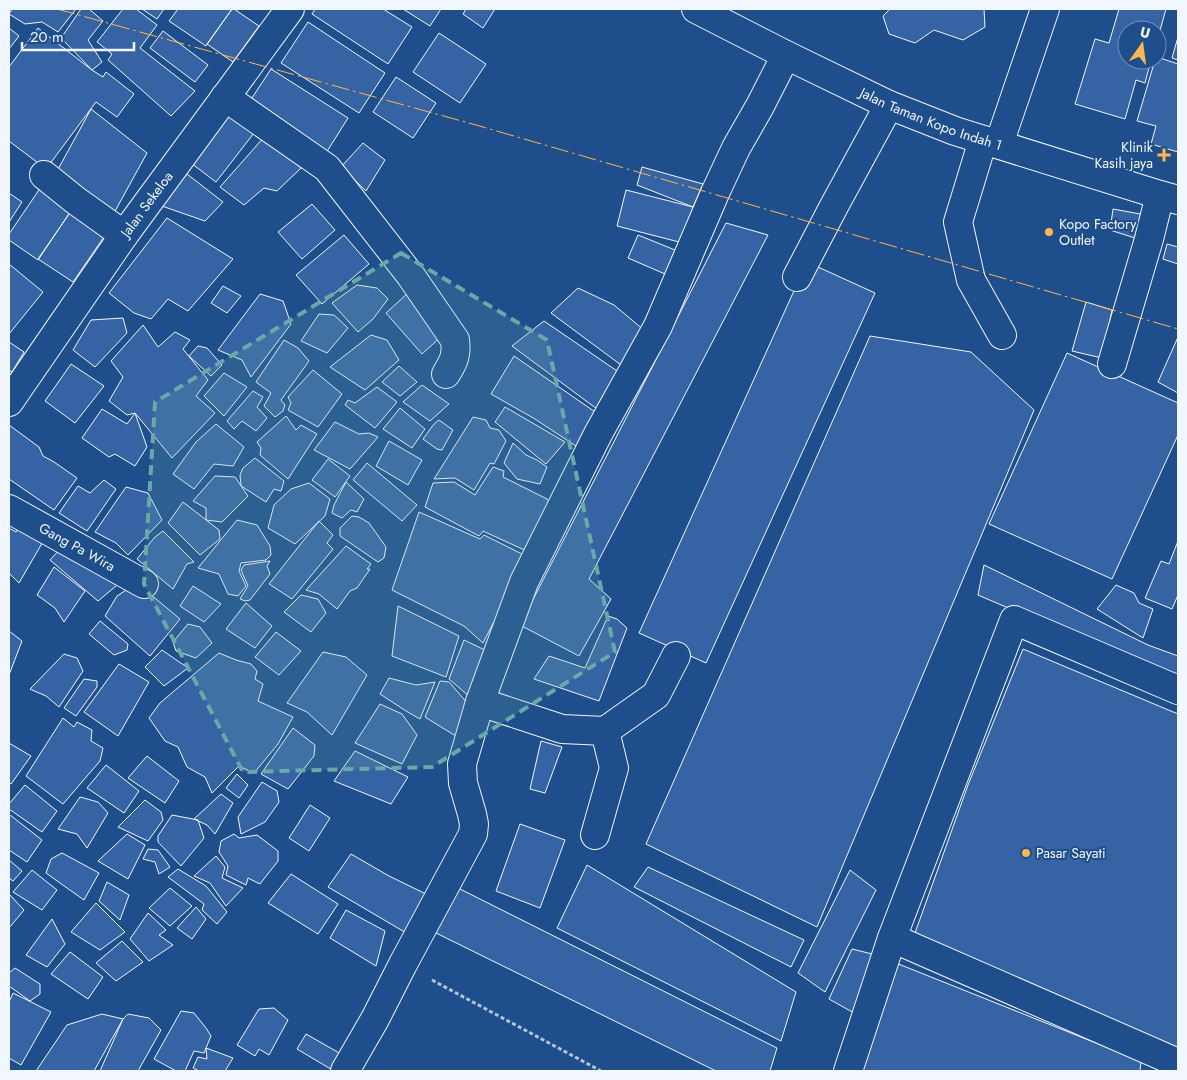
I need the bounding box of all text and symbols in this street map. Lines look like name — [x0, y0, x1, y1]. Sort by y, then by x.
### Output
scale bar — [22, 20, 135, 52]
north arrow — [1117, 20, 1167, 70]
text: U — [1138, 21, 1152, 43]
text: 20 m — [30, 26, 64, 48]
street label: Jalan Taman Kopo Indah 1 — [855, 82, 1005, 155]
place label: Klinik Kasih jaya — [1094, 137, 1154, 173]
marker: Klinik Kasih jaya — [1157, 148, 1171, 162]
street label: Jalan Sekeloa — [114, 167, 178, 243]
place label: Kopo Factory Outlet — [1059, 214, 1137, 250]
marker: Kopo Factory Outlet — [1043, 226, 1055, 238]
street label: Gang Pa Wira — [35, 518, 119, 576]
place label: Pasar Sayati — [1036, 843, 1106, 863]
marker: Pasar Sayati — [1020, 847, 1032, 859]

